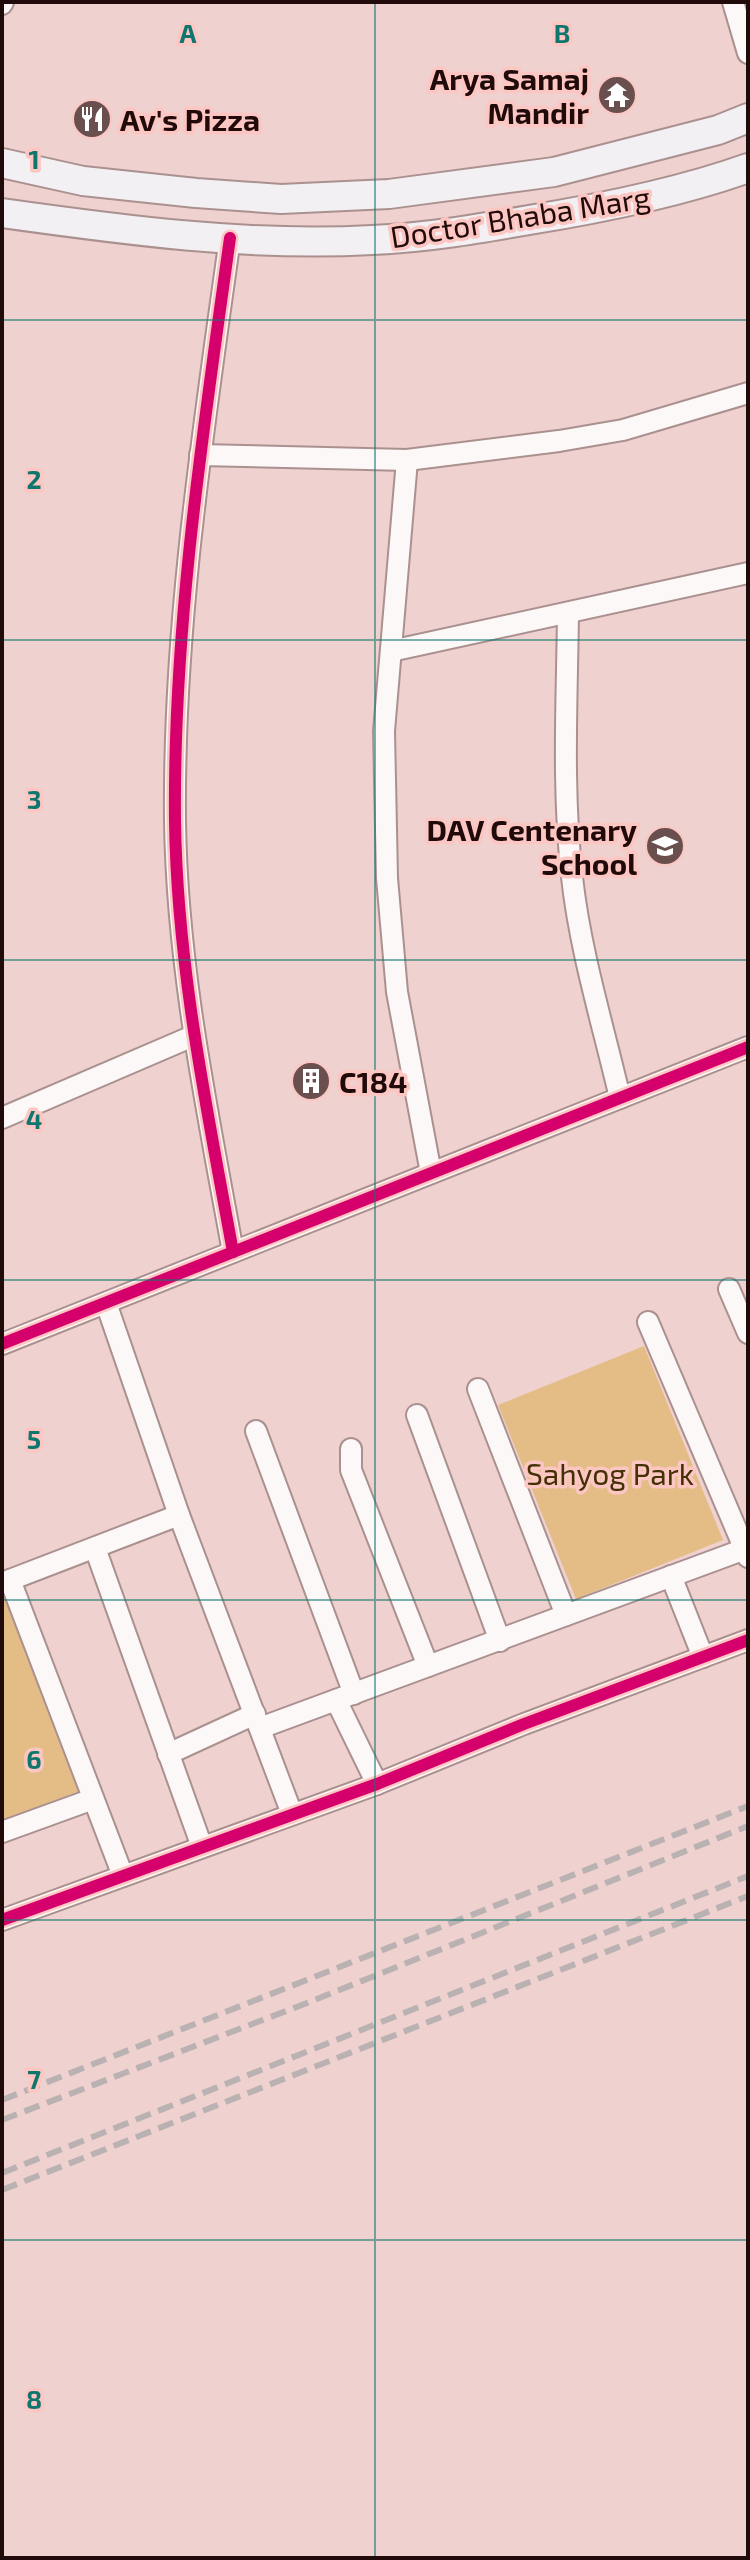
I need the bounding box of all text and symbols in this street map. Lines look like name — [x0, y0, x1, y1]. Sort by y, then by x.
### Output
text: A — [180, 17, 197, 48]
text: B — [554, 17, 570, 48]
place label: Arya Samaj Mandir — [430, 60, 589, 130]
temple icon: Arya Samaj Mandir — [596, 74, 638, 116]
restaurant icon: Av's Pizza — [71, 98, 113, 140]
place label: Av's Pizza — [120, 101, 260, 137]
text: 1 — [28, 143, 40, 174]
street label: Doctor Bhaba Marg — [388, 178, 653, 254]
text: 2 — [26, 463, 42, 494]
text: 3 — [27, 783, 41, 814]
place label: DAV Centenary School — [426, 811, 637, 881]
school or university icon: DAV Centenary School — [644, 825, 686, 867]
building icon: C184 — [290, 1060, 332, 1102]
place label: C184 — [339, 1063, 407, 1099]
text: 4 — [26, 1103, 42, 1134]
text: 5 — [27, 1423, 41, 1454]
park label: Sahyog Park — [526, 1455, 694, 1491]
text: 6 — [26, 1743, 42, 1774]
text: 7 — [27, 2063, 41, 2094]
text: 8 — [26, 2383, 42, 2414]

